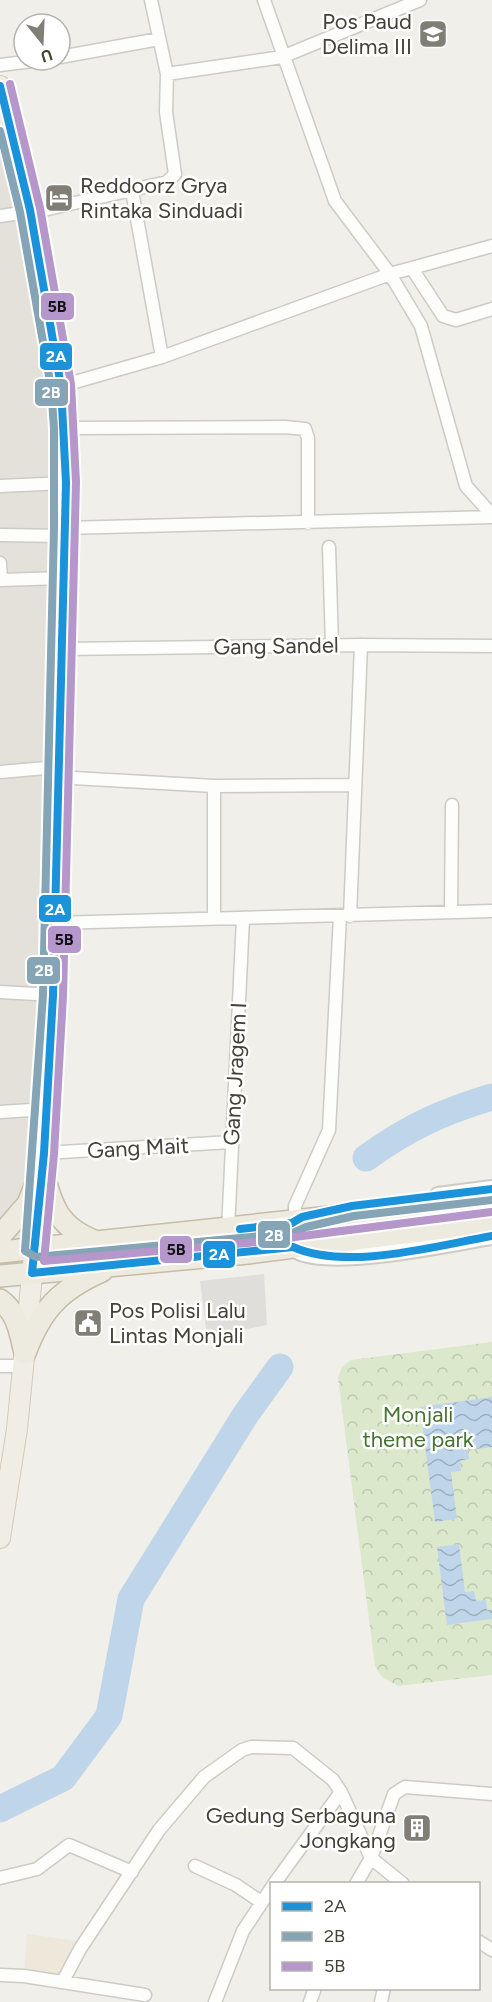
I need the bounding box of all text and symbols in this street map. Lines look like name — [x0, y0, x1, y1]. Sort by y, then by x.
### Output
place label: Pos Paud Delima III — [322, 8, 412, 60]
north arrow — [12, 12, 72, 72]
school or university icon: Pos Paud Delima III — [417, 18, 449, 50]
text: U — [38, 45, 55, 67]
place label: Reddoorz Grya Rintaka Sinduadi — [80, 172, 243, 224]
hotel icon: Reddoorz Grya Rintaka Sinduadi — [43, 182, 75, 214]
line badge: 5B — [40, 292, 75, 321]
text: 5B — [47, 297, 67, 316]
line badge: 2A — [39, 342, 73, 371]
text: 2A — [46, 347, 67, 366]
line badge: 2B — [34, 378, 69, 407]
text: 2B — [41, 383, 61, 402]
street label: Gang Sandel — [213, 631, 339, 661]
line badge: 2A — [38, 894, 72, 923]
text: 2A — [45, 900, 66, 919]
line badge: 5B — [47, 925, 82, 954]
text: 5B — [54, 930, 74, 949]
line badge: 2B — [26, 956, 61, 985]
text: 2B — [34, 961, 54, 980]
street label: Gang Jragem I — [218, 1002, 252, 1146]
street label: Gang Mait — [86, 1132, 190, 1164]
line badge: 2B — [257, 1220, 291, 1249]
text: 2B — [264, 1226, 284, 1245]
line badge: 5B — [159, 1235, 193, 1264]
text: 5B — [166, 1240, 186, 1259]
line badge: 2A — [202, 1240, 236, 1269]
text: 2A — [209, 1245, 230, 1264]
place label: Pos Polisi Lalu Lintas Monjali — [109, 1297, 246, 1349]
public building icon: Pos Polisi Lalu Lintas Monjali — [72, 1307, 104, 1339]
park label: Monjali theme park — [362, 1401, 474, 1453]
place label: Gedung Serbaguna Jongkang — [206, 1802, 396, 1854]
building icon: Gedung Serbaguna Jongkang — [401, 1812, 433, 1844]
legend — [270, 1882, 480, 1990]
text: 2A — [324, 1895, 346, 1917]
text: 2B — [324, 1925, 345, 1947]
text: 5B — [324, 1955, 345, 1977]

